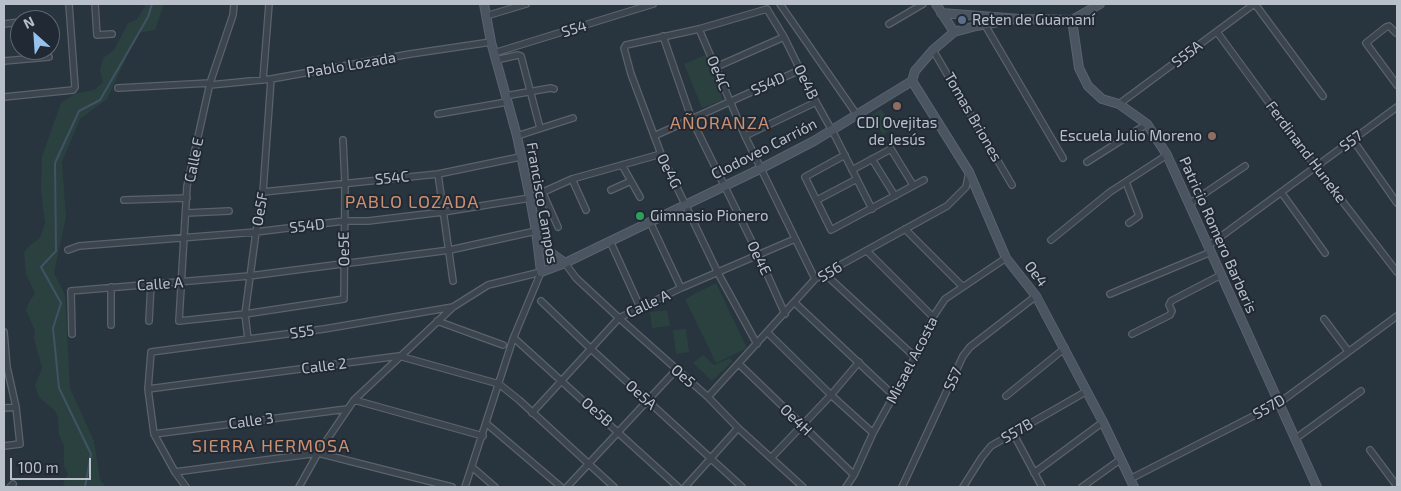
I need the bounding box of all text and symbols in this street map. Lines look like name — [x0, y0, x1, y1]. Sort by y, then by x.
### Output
north arrow — [10, 10, 60, 60]
place label: Reten de Guamaní — [972, 11, 1095, 29]
text: N — [20, 12, 37, 32]
marker: Reten de Guamaní — [956, 14, 968, 26]
street label: S54 — [559, 17, 589, 41]
street label: S55A — [1168, 37, 1206, 71]
street label: Pablo Lozada — [305, 48, 397, 82]
street label: Oe4C — [703, 53, 733, 93]
street label: Oe4B — [790, 62, 822, 102]
street label: S54D — [748, 68, 788, 100]
street label: Tomas Briones — [940, 69, 1006, 165]
street label: Ferdinand Huneke — [1262, 98, 1350, 206]
marker: CDI Ovejitas de Jesús — [891, 100, 903, 112]
district label: AÑORANZA — [669, 112, 771, 134]
place label: CDI Ovejitas de Jesús — [857, 114, 937, 149]
street label: Clodoveo Carrión — [708, 115, 820, 183]
place label: Escuela Julio Moreno — [1060, 127, 1202, 145]
street label: S57 — [1336, 127, 1366, 155]
marker: Escuela Julio Moreno — [1206, 130, 1218, 142]
street label: Calle E — [180, 136, 208, 184]
street label: Francisco Campos — [522, 141, 562, 265]
street label: Oe4G — [653, 151, 685, 191]
street label: Patricio Romero Barberis — [1175, 154, 1261, 316]
street label: S54C — [374, 167, 410, 189]
street label: Oe5F — [248, 191, 272, 227]
district label: PABLO LOZADA — [343, 191, 481, 213]
place label: Gimnasio Pionero — [650, 207, 769, 225]
marker: Gimnasio Pionero — [634, 210, 646, 222]
street label: S54D — [288, 215, 326, 237]
street label: Oe5E — [335, 232, 353, 266]
street label: Oe4E — [743, 238, 775, 278]
street label: S56 — [815, 258, 845, 286]
street label: Oe4 — [1021, 258, 1051, 290]
street label: Calle A — [136, 273, 184, 295]
street label: Calle A — [623, 286, 673, 322]
street label: Misael Acosta — [882, 313, 942, 407]
street label: S55 — [289, 321, 315, 343]
street label: Calle 2 — [300, 354, 348, 378]
street label: Oe5 — [667, 361, 699, 391]
street label: S57 — [940, 364, 966, 394]
street label: Oe5A — [622, 376, 660, 414]
street label: S57D — [1250, 391, 1288, 423]
street label: Oe5B — [578, 394, 616, 430]
street label: Oe4H — [776, 401, 816, 439]
street label: Calle 3 — [227, 409, 275, 433]
street label: S57B — [998, 415, 1036, 447]
district label: SIERRA HERMOSA — [190, 435, 352, 457]
scale bar — [12, 448, 94, 480]
text: 100 m — [18, 458, 59, 476]

